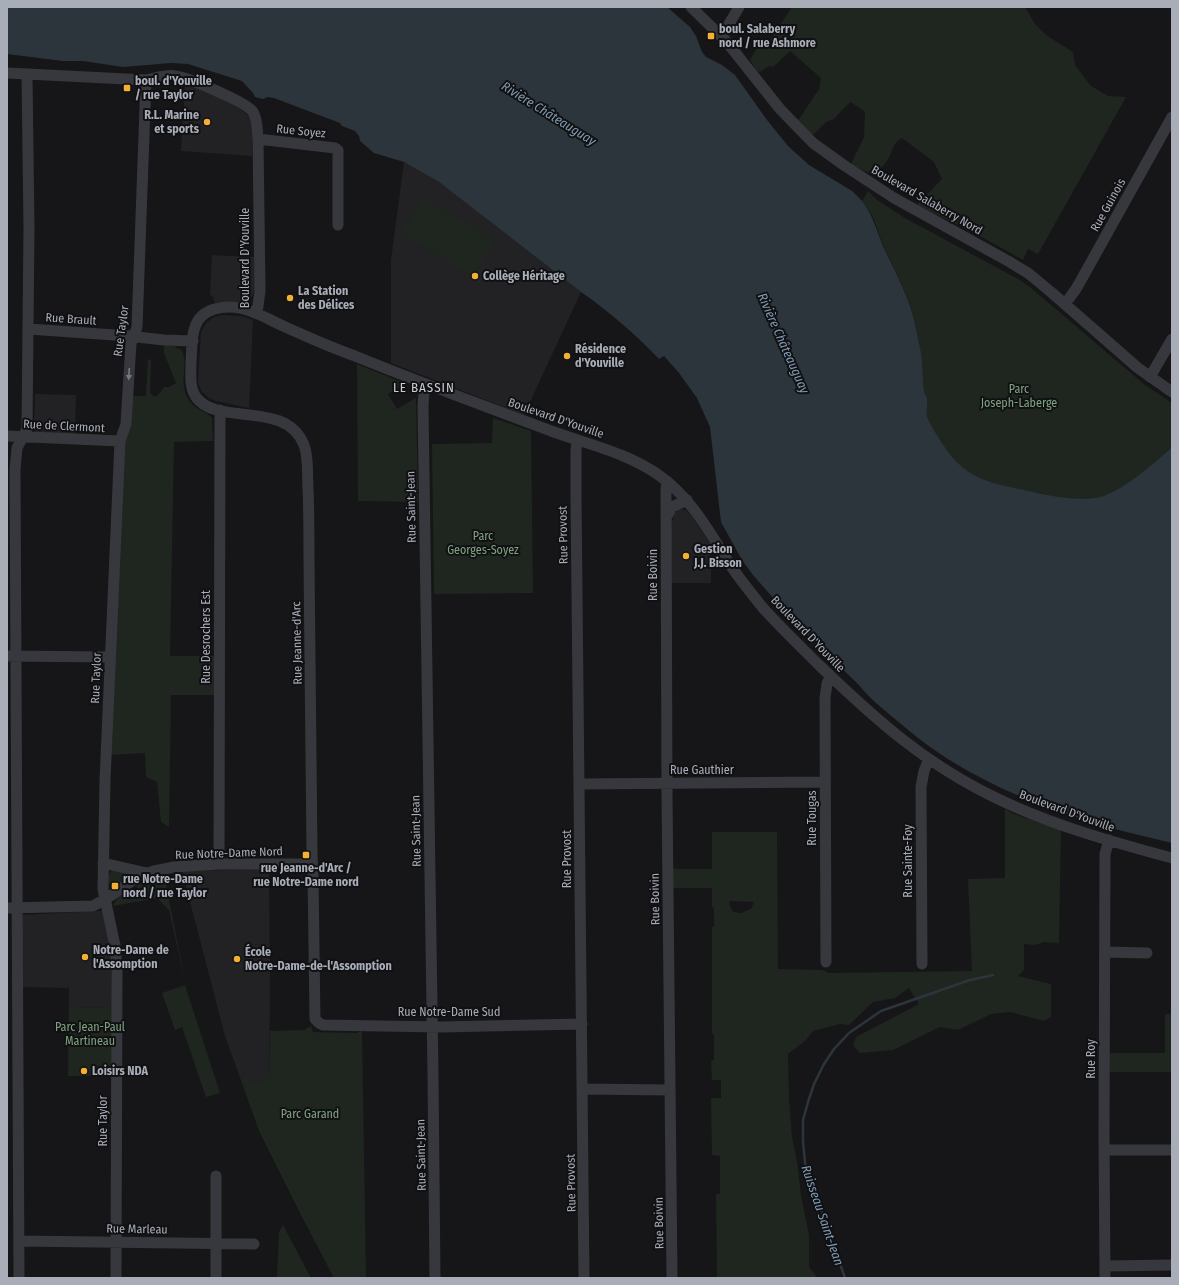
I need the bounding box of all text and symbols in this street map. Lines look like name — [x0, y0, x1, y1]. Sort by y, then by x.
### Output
place label: boul. Salaberry nord / rue Ashmore — [719, 22, 816, 50]
marker: boul. Salaberry nord / rue Ashmore — [706, 31, 716, 41]
place label: boul. d'Youville / rue Taylor — [135, 74, 212, 102]
water label: Rivière Châteauguay — [499, 78, 600, 149]
marker: boul. d'Youville / rue Taylor — [122, 83, 132, 93]
place label: R.L. Marine et sports — [144, 108, 200, 136]
marker: R.L. Marine et sports — [202, 117, 212, 127]
street label: Rue Soyez — [276, 121, 327, 141]
street label: Boulevard Salaberry Nord — [869, 163, 985, 237]
street label: Rue Guinois — [1088, 176, 1128, 234]
street label: Boulevard D'Youville — [238, 208, 252, 308]
place label: Collège Héritage — [483, 269, 565, 283]
marker: Collège Héritage — [470, 271, 480, 281]
place label: La Station des Délices — [298, 284, 355, 312]
water label: Rivière Châteauguay — [755, 291, 813, 397]
marker: La Station des Délices — [285, 293, 295, 303]
street label: Rue Taylor — [111, 304, 132, 357]
street label: Rue Brault — [45, 310, 97, 328]
place label: Résidence d'Youville — [575, 342, 626, 370]
marker: Résidence d'Youville — [562, 351, 572, 361]
one-way arrow — [125, 368, 132, 380]
district label: LE BASSIN — [393, 380, 455, 395]
park label: Parc Joseph-Laberge — [981, 382, 1057, 410]
street label: Boulevard D'Youville — [506, 395, 606, 441]
street label: Rue de Clermont — [23, 417, 105, 435]
street label: Rue Saint-Jean — [403, 471, 419, 543]
street label: Rue Provost — [555, 506, 571, 564]
park label: Parc Georges-Soyez — [447, 529, 519, 557]
place label: Gestion J.J. Bisson — [693, 542, 742, 570]
street label: Rue Boivin — [646, 549, 660, 601]
marker: Gestion J.J. Bisson — [681, 551, 691, 561]
street label: Rue Desrochers Est — [199, 590, 213, 684]
street label: Boulevard D'Youville — [768, 593, 848, 675]
street label: Rue Jeanne-d'Arc — [289, 601, 305, 685]
street label: Rue Taylor — [88, 651, 104, 704]
street label: Rue Gauthier — [670, 763, 735, 777]
street label: Boulevard D'Youville — [1018, 787, 1117, 835]
street label: Rue Tougas — [805, 790, 819, 846]
street label: Rue Saint-Jean — [408, 795, 424, 867]
street label: Rue Sainte-Foy — [901, 824, 915, 898]
street label: Rue Provost — [560, 830, 574, 888]
street label: Rue Notre-Dame Nord — [175, 844, 283, 862]
marker: rue Jeanne-d'Arc / rue Notre-Dame nord — [301, 850, 311, 860]
place label: rue Jeanne-d'Arc / rue Notre-Dame nord — [253, 861, 359, 889]
place label: rue Notre-Dame nord / rue Taylor — [123, 872, 208, 900]
street label: Rue Boivin — [648, 873, 662, 925]
marker: rue Notre-Dame nord / rue Taylor — [110, 881, 120, 891]
place label: Notre-Dame de l'Assomption — [93, 943, 169, 971]
place label: École Notre-Dame-de-l'Assomption — [245, 943, 392, 973]
marker: Notre-Dame de l'Assomption — [80, 952, 90, 962]
marker: École Notre-Dame-de-l'Assomption — [232, 954, 242, 964]
street label: Rue Notre-Dame Sud — [398, 1005, 500, 1019]
park label: Parc Jean-Paul Martineau — [55, 1020, 125, 1048]
street label: Rue Roy — [1084, 1039, 1098, 1079]
place label: Loisirs NDA — [92, 1064, 148, 1078]
marker: Loisirs NDA — [79, 1066, 89, 1076]
street label: Rue Taylor — [96, 1095, 110, 1147]
park label: Parc Garand — [281, 1107, 339, 1121]
street label: Rue Saint-Jean — [413, 1119, 429, 1191]
street label: Rue Provost — [563, 1154, 579, 1212]
water label: Ruisseau Saint-Jean — [798, 1163, 847, 1268]
street label: Rue Boivin — [652, 1197, 666, 1249]
street label: Rue Marleau — [106, 1221, 168, 1237]

